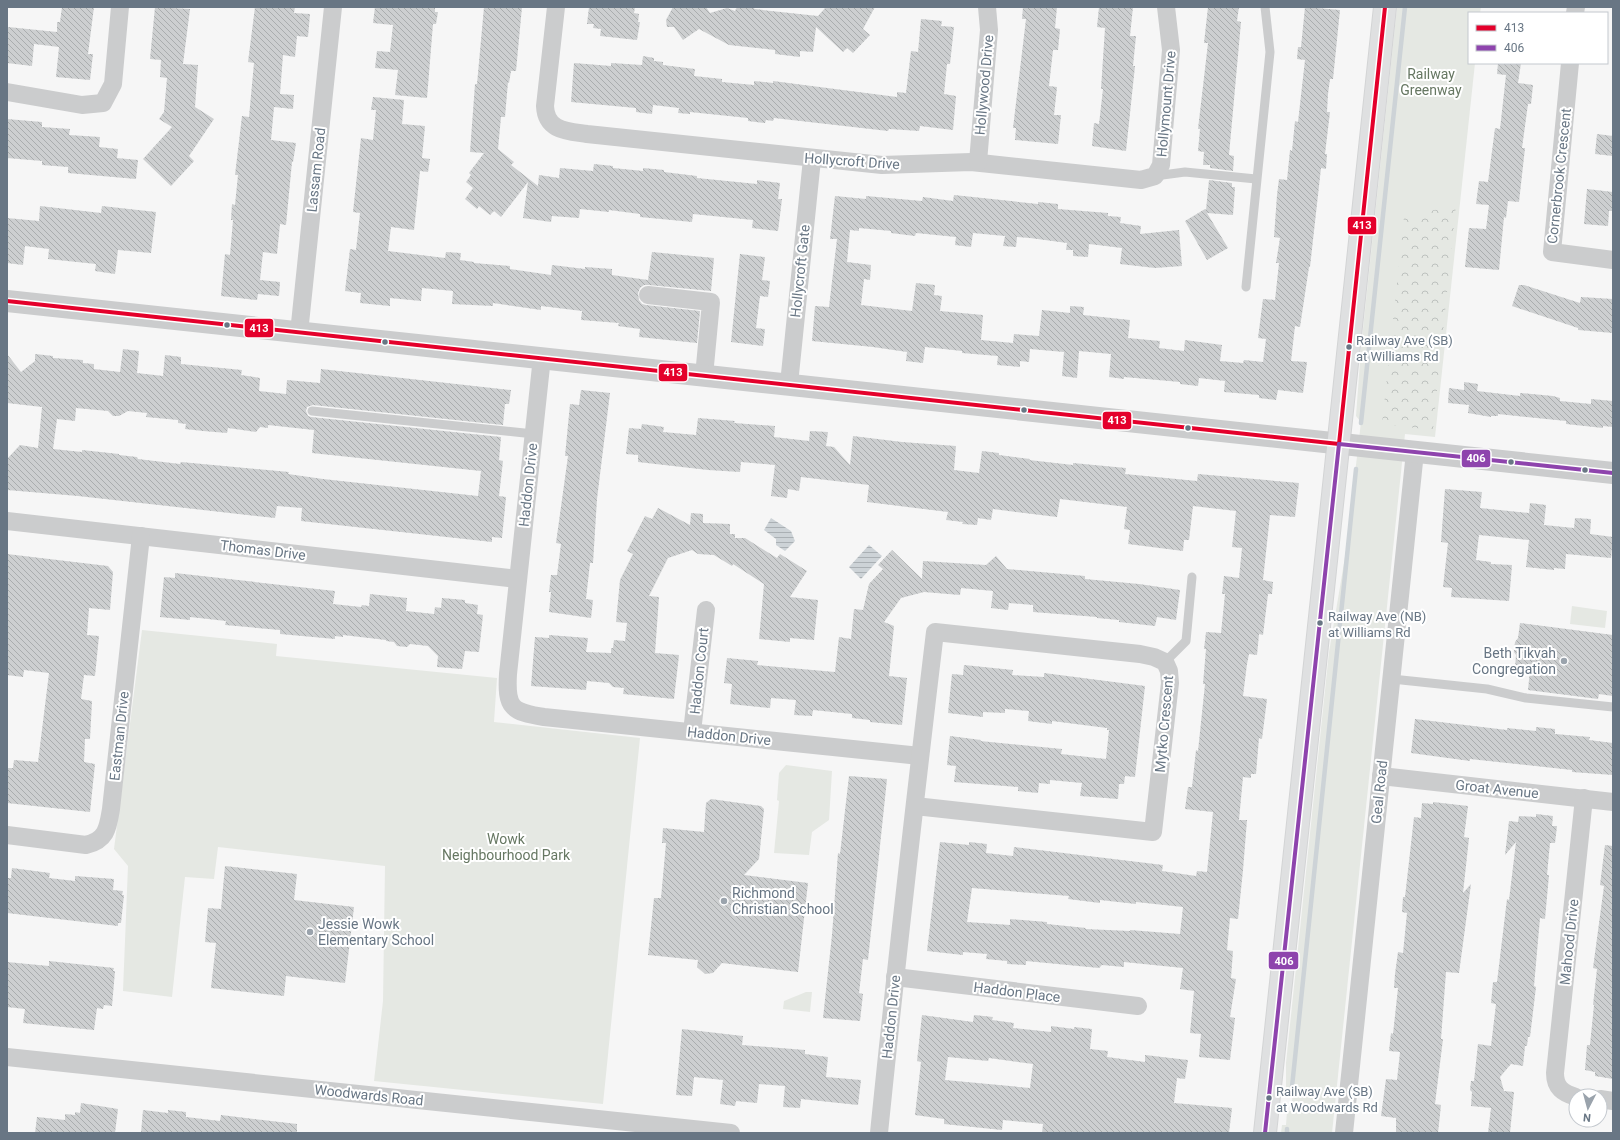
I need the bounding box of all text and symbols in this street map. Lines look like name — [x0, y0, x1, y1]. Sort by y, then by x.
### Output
legend — [1468, 12, 1608, 64]
text: 413 — [1504, 21, 1524, 35]
street label: Hollywood Drive — [972, 34, 996, 136]
text: 406 — [1504, 41, 1524, 55]
street label: Hollymount Drive — [1153, 50, 1179, 158]
park label: Railway Greenway — [1400, 66, 1462, 98]
street label: Cornerbrook Crescent — [1544, 107, 1574, 245]
street label: Lassam Road — [304, 127, 328, 213]
street label: Hollycroft Drive — [804, 150, 900, 172]
line badge: 413 — [1347, 216, 1377, 235]
text: 413 — [1353, 219, 1371, 232]
street label: Hollycroft Gate — [787, 224, 813, 318]
line badge: 413 — [244, 318, 274, 338]
unlabelled marker — [222, 320, 232, 330]
text: 413 — [250, 322, 268, 335]
place label: Railway Ave (SB) at Williams Rd — [1356, 333, 1453, 364]
unlabelled marker — [380, 337, 390, 347]
marker: Railway Ave (SB) at Williams Rd — [1344, 342, 1354, 352]
line badge: 413 — [658, 363, 688, 382]
text: 413 — [664, 366, 682, 379]
unlabelled marker — [1019, 405, 1029, 415]
line badge: 413 — [1102, 411, 1132, 430]
text: 413 — [1108, 414, 1126, 427]
unlabelled marker — [1183, 423, 1193, 433]
street label: Haddon Drive — [516, 442, 540, 528]
line badge: 406 — [1461, 449, 1491, 468]
text: 406 — [1467, 452, 1485, 465]
unlabelled marker — [1506, 457, 1516, 467]
unlabelled marker — [1580, 465, 1590, 475]
street label: Thomas Drive — [219, 537, 307, 563]
place label: Railway Ave (NB) at Williams Rd — [1328, 609, 1426, 640]
marker: Railway Ave (NB) at Williams Rd — [1315, 618, 1325, 628]
street label: Haddon Court — [686, 626, 712, 715]
place label: Beth Tikvah Congregation — [1472, 645, 1556, 677]
marker: Beth Tikvah Congregation — [1559, 656, 1569, 666]
street label: Mytko Crescent — [1152, 674, 1176, 773]
street label: Eastman Drive — [106, 690, 132, 782]
street label: Haddon Drive — [686, 724, 772, 748]
street label: Geal Road — [1368, 760, 1390, 824]
street label: Groat Avenue — [1455, 777, 1539, 801]
park label: Wowk Neighbourhood Park — [442, 831, 571, 863]
place label: Richmond Christian School — [732, 885, 834, 917]
marker: Richmond Christian School — [719, 896, 729, 906]
street label: Mahood Drive — [1557, 898, 1581, 986]
place label: Jessie Wowk Elementary School — [318, 916, 434, 948]
marker: Jessie Wowk Elementary School — [305, 927, 315, 937]
line badge: 406 — [1268, 951, 1299, 970]
text: 406 — [1275, 955, 1293, 968]
street label: Haddon Drive — [879, 974, 903, 1060]
street label: Haddon Place — [973, 979, 1061, 1005]
street label: Woodwards Road — [314, 1081, 424, 1109]
place label: Railway Ave (SB) at Woodwards Rd — [1276, 1084, 1378, 1115]
north arrow — [1568, 1088, 1608, 1128]
marker: Railway Ave (SB) at Woodwards Rd — [1264, 1093, 1274, 1103]
text: N — [1582, 1111, 1592, 1124]

